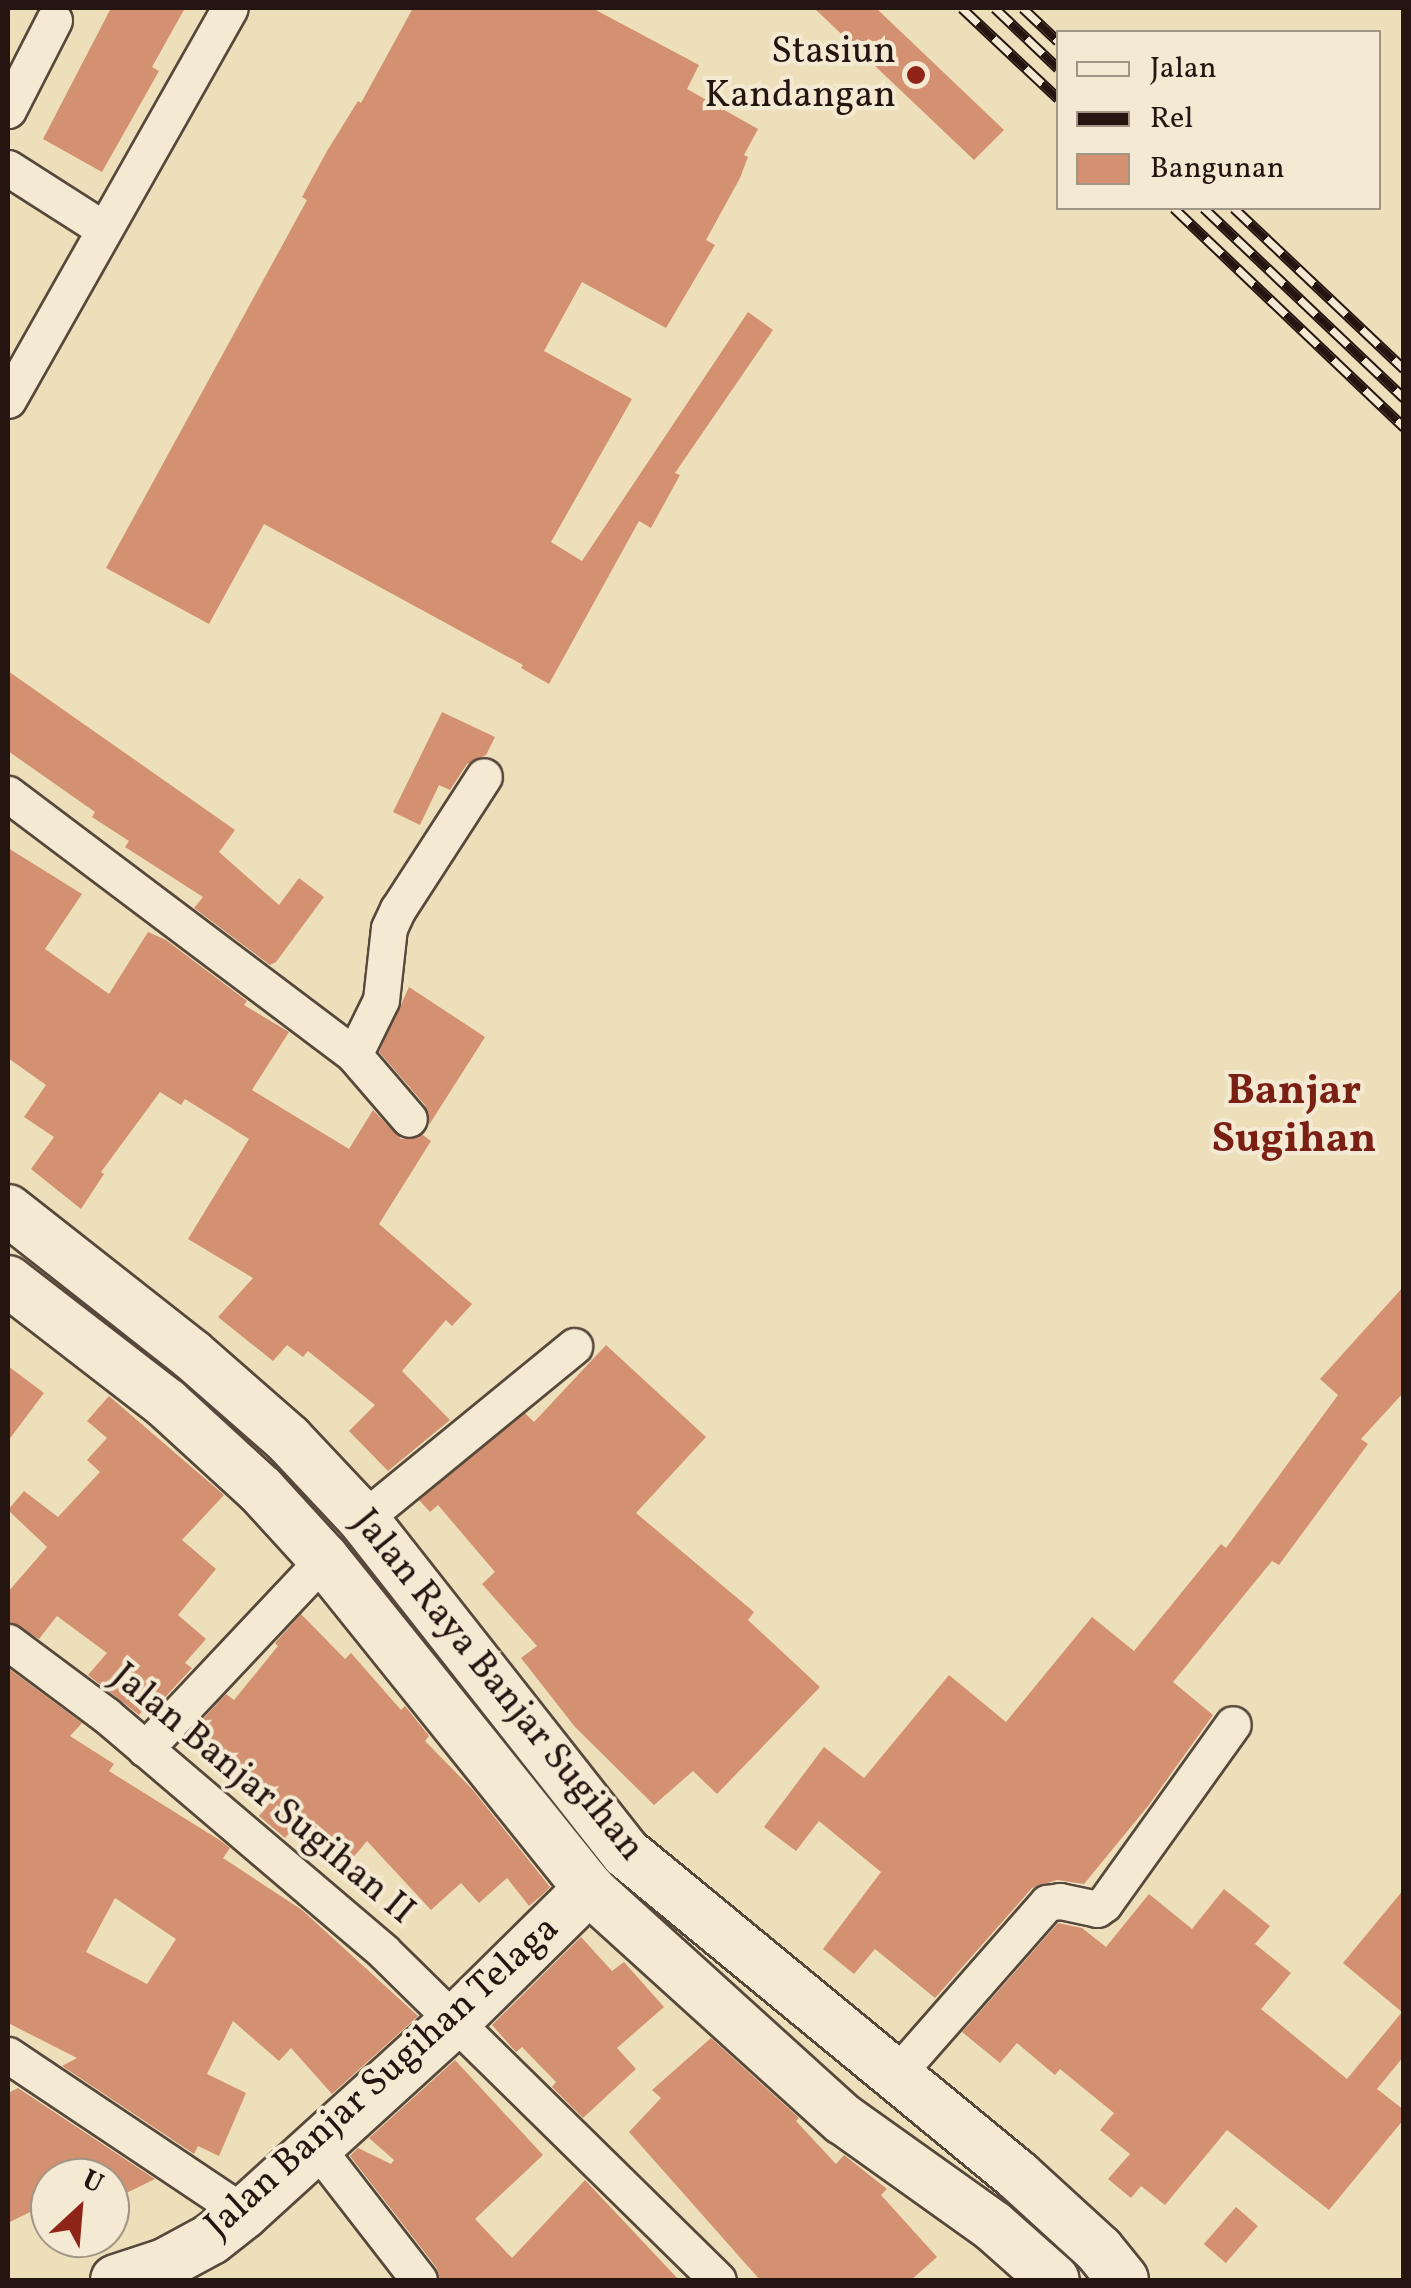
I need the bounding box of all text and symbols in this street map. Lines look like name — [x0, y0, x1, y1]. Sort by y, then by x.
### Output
place label: Stasiun Kandangan — [705, 30, 896, 120]
legend — [1056, 30, 1381, 210]
text: Jalan — [1150, 48, 1217, 90]
marker: Stasiun Kandangan — [905, 64, 927, 86]
text: Rel — [1150, 98, 1193, 140]
text: Bangunan — [1150, 148, 1285, 190]
district label: Banjar Sugihan — [1212, 1068, 1376, 1166]
street label: Jalan Raya Banjar Sugihan — [341, 1501, 653, 1871]
street label: Jalan Banjar Sugihan II — [101, 1655, 423, 1935]
street label: Jalan Banjar Sugihan Telaga — [196, 1907, 570, 2249]
north arrow — [30, 2158, 130, 2258]
text: U — [75, 2161, 110, 2204]

